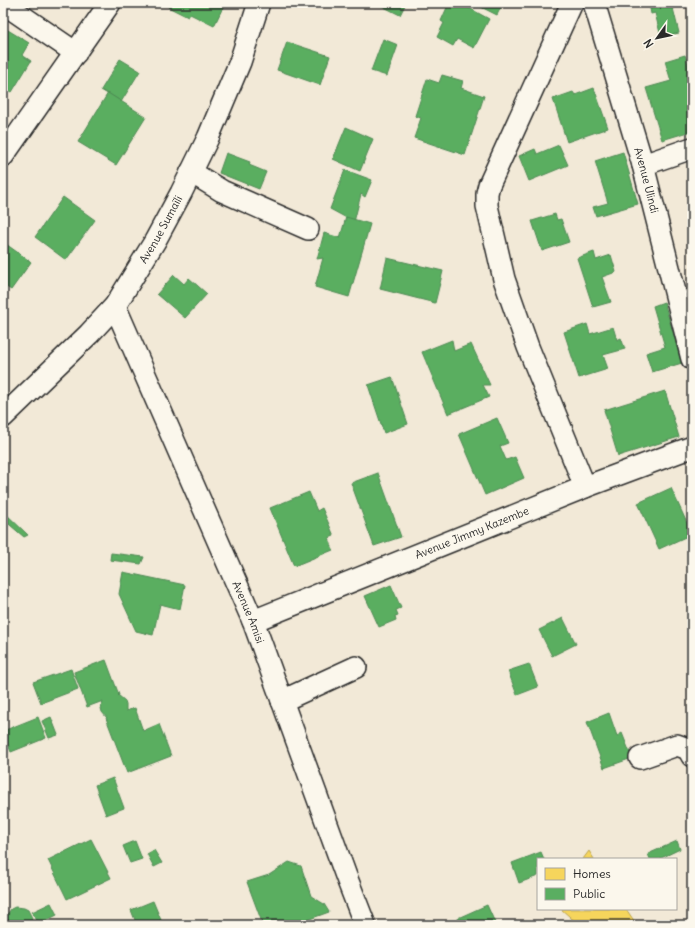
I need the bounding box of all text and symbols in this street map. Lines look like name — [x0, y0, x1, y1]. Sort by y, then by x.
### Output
north arrow — [637, 18, 677, 58]
text: N — [641, 36, 657, 50]
street label: Avenue Ulindi — [631, 146, 662, 215]
street label: Avenue Sumaïli — [136, 193, 185, 266]
street label: Avenue Jimmy Kazembe — [413, 503, 531, 562]
street label: Avenue Amisi — [229, 579, 268, 645]
legend — [537, 858, 677, 910]
text: Homes — [573, 866, 611, 881]
text: Public — [573, 886, 605, 901]

